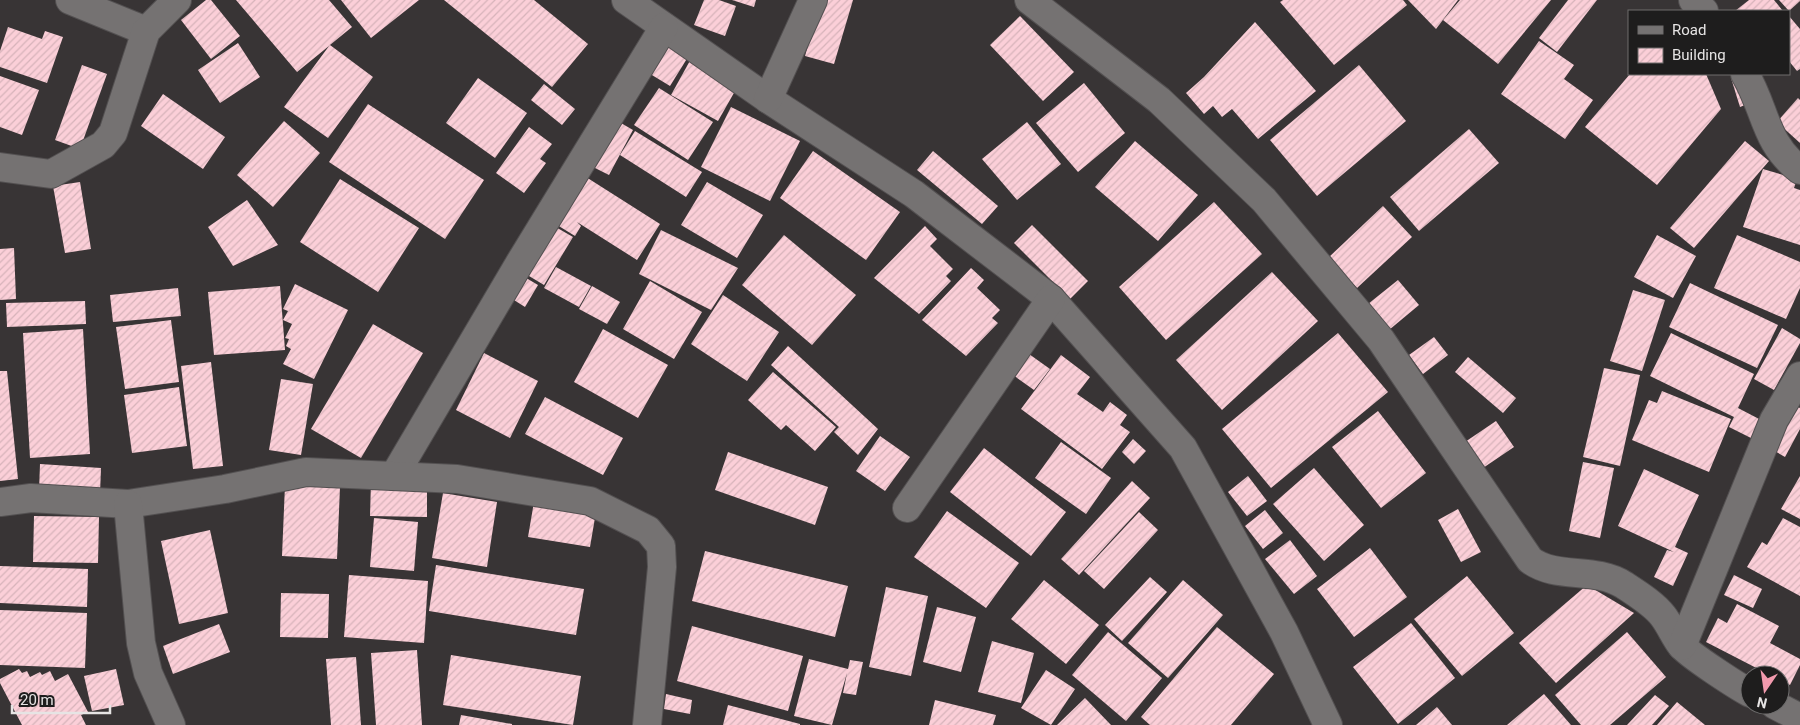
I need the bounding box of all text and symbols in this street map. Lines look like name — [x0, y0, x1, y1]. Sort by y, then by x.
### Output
legend — [1628, 10, 1790, 75]
text: Road — [1672, 21, 1706, 39]
text: Building — [1672, 46, 1726, 64]
north arrow — [1740, 665, 1790, 715]
scale bar — [12, 682, 110, 714]
text: 20 m — [20, 691, 54, 709]
text: N — [1755, 694, 1769, 712]

